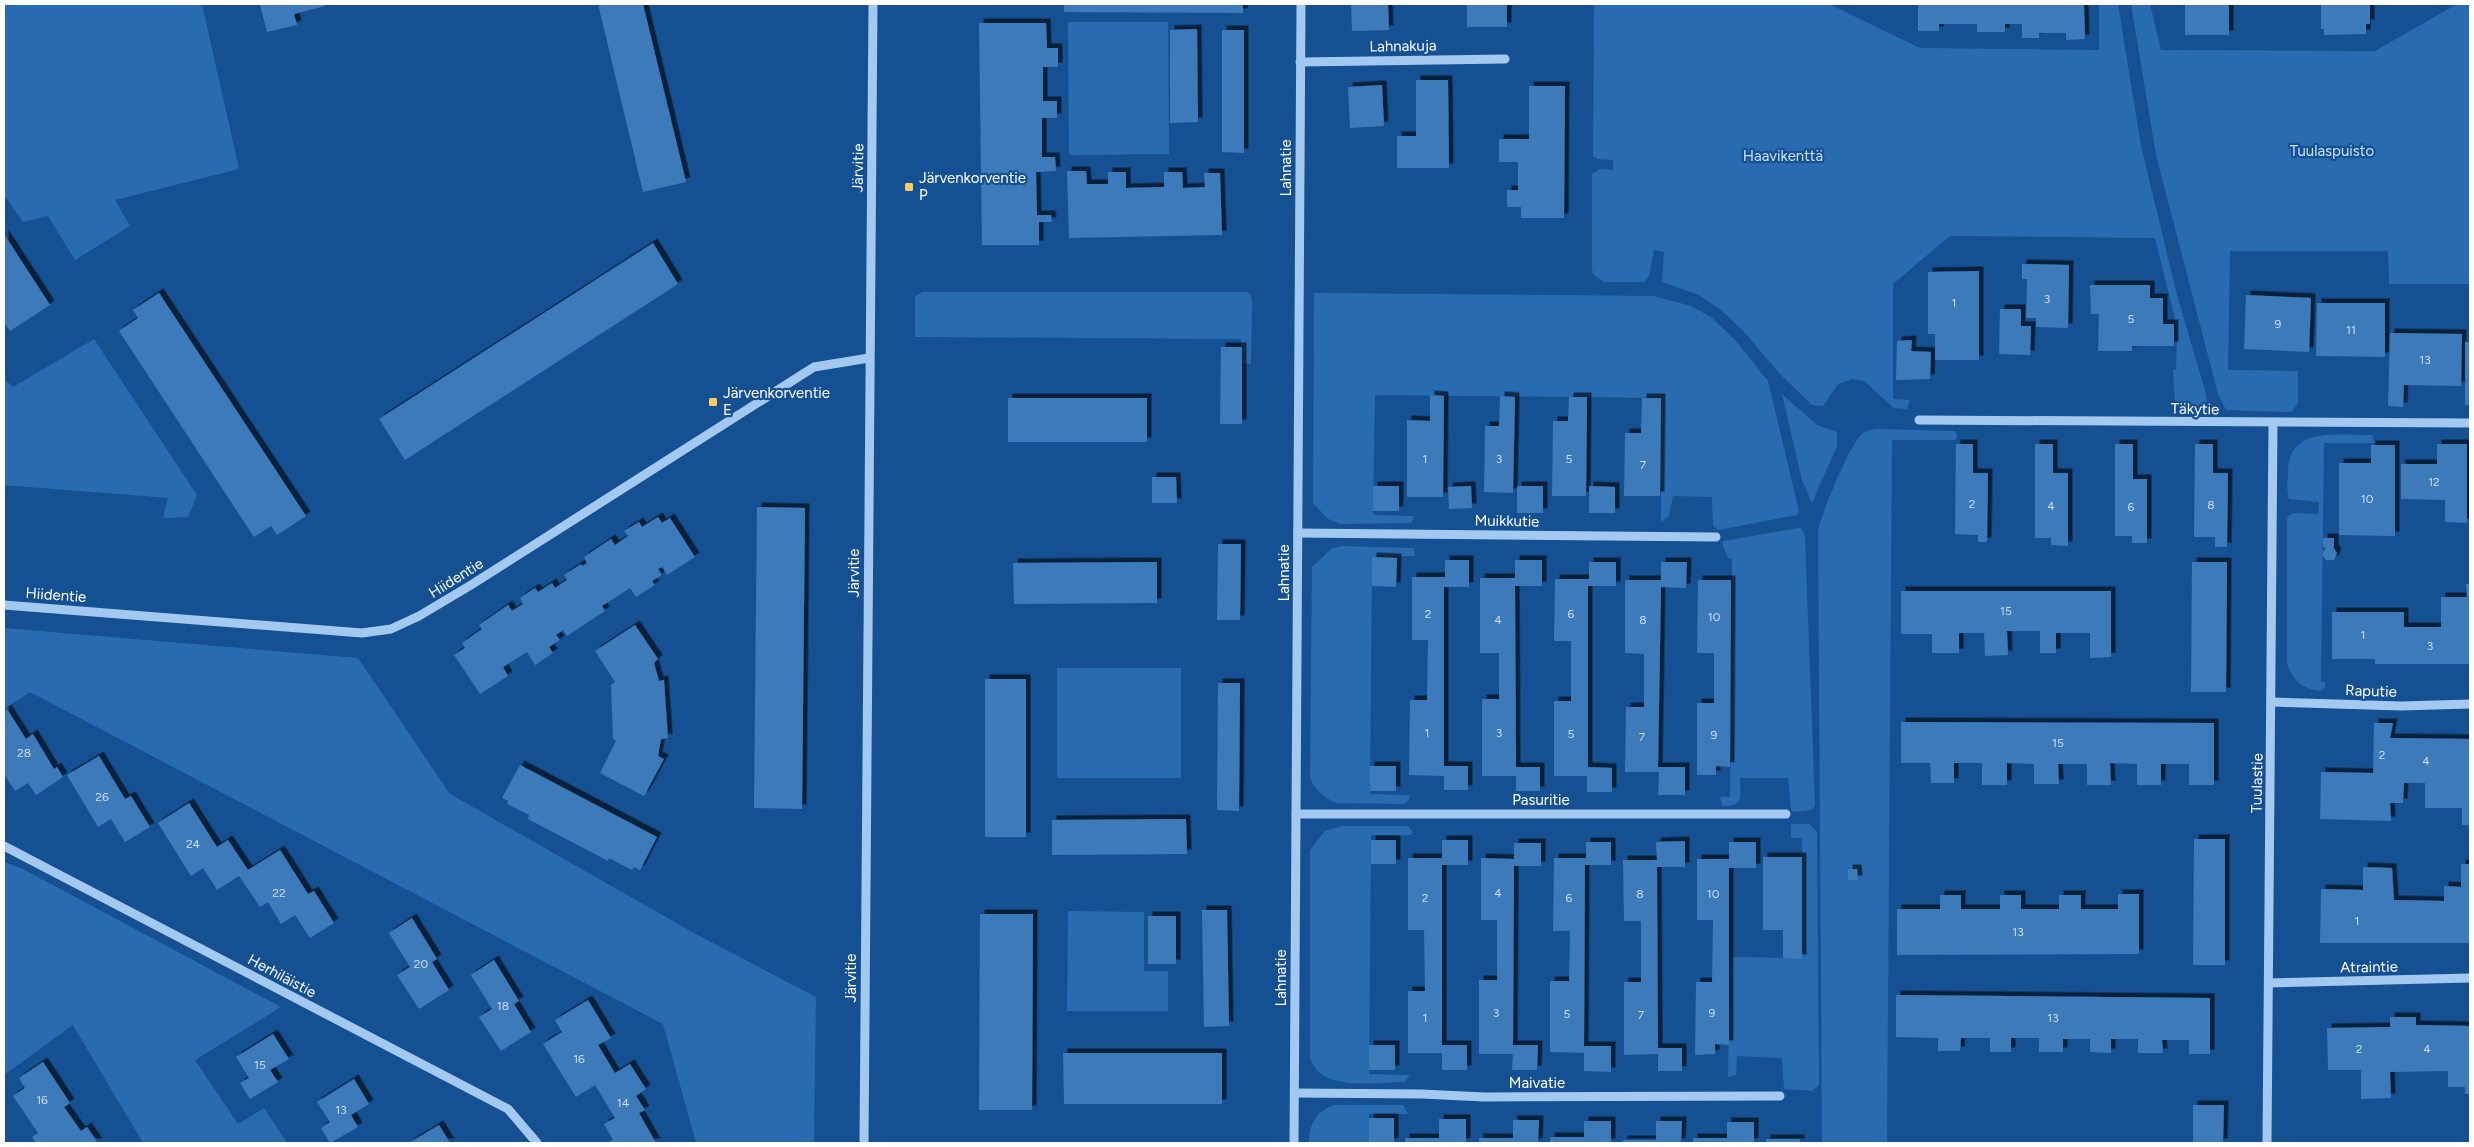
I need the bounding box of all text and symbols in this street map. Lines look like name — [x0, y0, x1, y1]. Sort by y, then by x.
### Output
street label: Lahnakuja — [1369, 36, 1437, 56]
street label: Lahnatie — [1277, 139, 1295, 197]
park label: Tuulaspuisto — [2290, 142, 2374, 160]
street label: Järvitie — [849, 143, 867, 193]
park label: Haavikenttä — [1743, 147, 1823, 165]
place label: Järvenkorventie P — [919, 169, 1026, 204]
marker: Järvenkorventie P — [903, 181, 915, 193]
house number: 3 — [2044, 292, 2050, 306]
house number: 1 — [1952, 296, 1956, 310]
house number: 5 — [2128, 312, 2135, 326]
house number: 9 — [2275, 317, 2282, 331]
house number: 11 — [2346, 323, 2356, 337]
house number: 13 — [2419, 353, 2431, 367]
place label: Järvenkorventie E — [723, 384, 830, 419]
marker: Järvenkorventie E — [707, 396, 719, 408]
street label: Täkytie — [2171, 400, 2219, 418]
house number: 1 — [1423, 452, 1427, 466]
house number: 3 — [1496, 452, 1502, 466]
house number: 5 — [1566, 452, 1573, 466]
house number: 7 — [1640, 458, 1647, 472]
house number: 12 — [2428, 475, 2440, 489]
house number: 10 — [2361, 492, 2374, 506]
house number: 2 — [1969, 497, 1975, 511]
house number: 8 — [2207, 498, 2215, 512]
house number: 4 — [2047, 499, 2055, 513]
house number: 6 — [2128, 500, 2135, 514]
street label: Muikkutie — [1474, 511, 1540, 531]
street label: Lahnatie — [1275, 544, 1293, 602]
street label: Järvitie — [845, 548, 863, 598]
street label: Hiidentie — [425, 554, 487, 602]
street label: Hiidentie — [25, 584, 87, 606]
house number: 15 — [2000, 604, 2012, 618]
house number: 2 — [1425, 607, 1431, 621]
house number: 6 — [1568, 607, 1575, 621]
house number: 10 — [1708, 610, 1721, 624]
house number: 4 — [1494, 613, 1502, 627]
house number: 8 — [1639, 613, 1647, 627]
house number: 1 — [2361, 628, 2365, 642]
house number: 3 — [2427, 639, 2433, 653]
street label: Raputie — [2345, 681, 2397, 701]
house number: 1 — [1425, 726, 1429, 740]
house number: 3 — [1496, 726, 1502, 740]
house number: 5 — [1568, 727, 1575, 741]
house number: 9 — [1711, 728, 1718, 742]
house number: 7 — [1639, 730, 1646, 744]
house number: 15 — [2052, 736, 2064, 750]
house number: 28 — [17, 746, 31, 760]
house number: 2 — [2379, 748, 2385, 762]
street label: Tuulastie — [2247, 753, 2267, 813]
house number: 4 — [2422, 754, 2430, 768]
house number: 26 — [95, 790, 109, 804]
street label: Pasuritie — [1512, 791, 1570, 809]
house number: 24 — [186, 837, 201, 851]
house number: 22 — [272, 886, 286, 900]
house number: 4 — [1494, 886, 1502, 900]
house number: 8 — [1636, 887, 1644, 901]
house number: 10 — [1707, 887, 1720, 901]
house number: 2 — [1422, 891, 1428, 905]
house number: 6 — [1566, 891, 1573, 905]
house number: 1 — [2355, 914, 2359, 928]
house number: 13 — [2012, 925, 2024, 939]
street label: Lahnatie — [1272, 949, 1290, 1007]
street label: Herhiläistie — [245, 950, 319, 1002]
street label: Järvitie — [842, 953, 860, 1003]
house number: 20 — [414, 957, 429, 971]
street label: Atraintie — [2340, 957, 2398, 977]
house number: 18 — [497, 999, 509, 1013]
house number: 3 — [1493, 1006, 1499, 1020]
house number: 9 — [1709, 1006, 1716, 1020]
house number: 5 — [1564, 1007, 1571, 1021]
house number: 7 — [1638, 1008, 1645, 1022]
house number: 1 — [1423, 1011, 1427, 1025]
house number: 13 — [2047, 1011, 2059, 1025]
house number: 2 — [2356, 1042, 2362, 1056]
house number: 4 — [2423, 1042, 2431, 1056]
house number: 16 — [573, 1052, 585, 1066]
house number: 15 — [254, 1058, 266, 1072]
street label: Maivatie — [1509, 1074, 1565, 1092]
house number: 16 — [36, 1093, 48, 1107]
house number: 14 — [617, 1096, 630, 1110]
house number: 13 — [335, 1103, 347, 1117]

